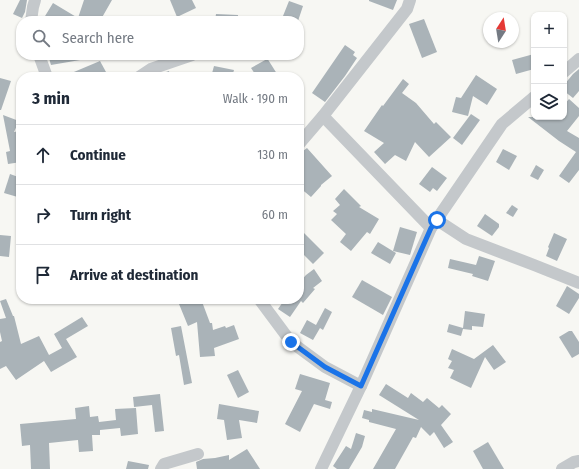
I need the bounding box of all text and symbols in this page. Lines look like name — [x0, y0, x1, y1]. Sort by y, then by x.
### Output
north arrow — [483, 12, 519, 48]
map controls — [531, 12, 567, 120]
button: + — [531, 12, 567, 48]
search box — [16, 16, 304, 60]
icon: search — [30, 27, 52, 49]
text: Search here — [62, 29, 134, 47]
button: − — [531, 48, 567, 84]
button: layers — [531, 84, 567, 120]
text: 3 min — [32, 88, 70, 109]
text: Walk · 190 m — [223, 91, 288, 106]
icon: ahead — [32, 144, 54, 166]
text: Continue — [70, 146, 126, 164]
text: 130 m — [257, 147, 288, 162]
icon: right — [32, 204, 54, 226]
text: Turn right — [70, 206, 131, 224]
text: 60 m — [262, 207, 288, 222]
route start — [428, 211, 446, 229]
icon: arrive — [32, 264, 54, 286]
text: Arrive at destination — [70, 266, 198, 284]
route end — [282, 333, 300, 351]

